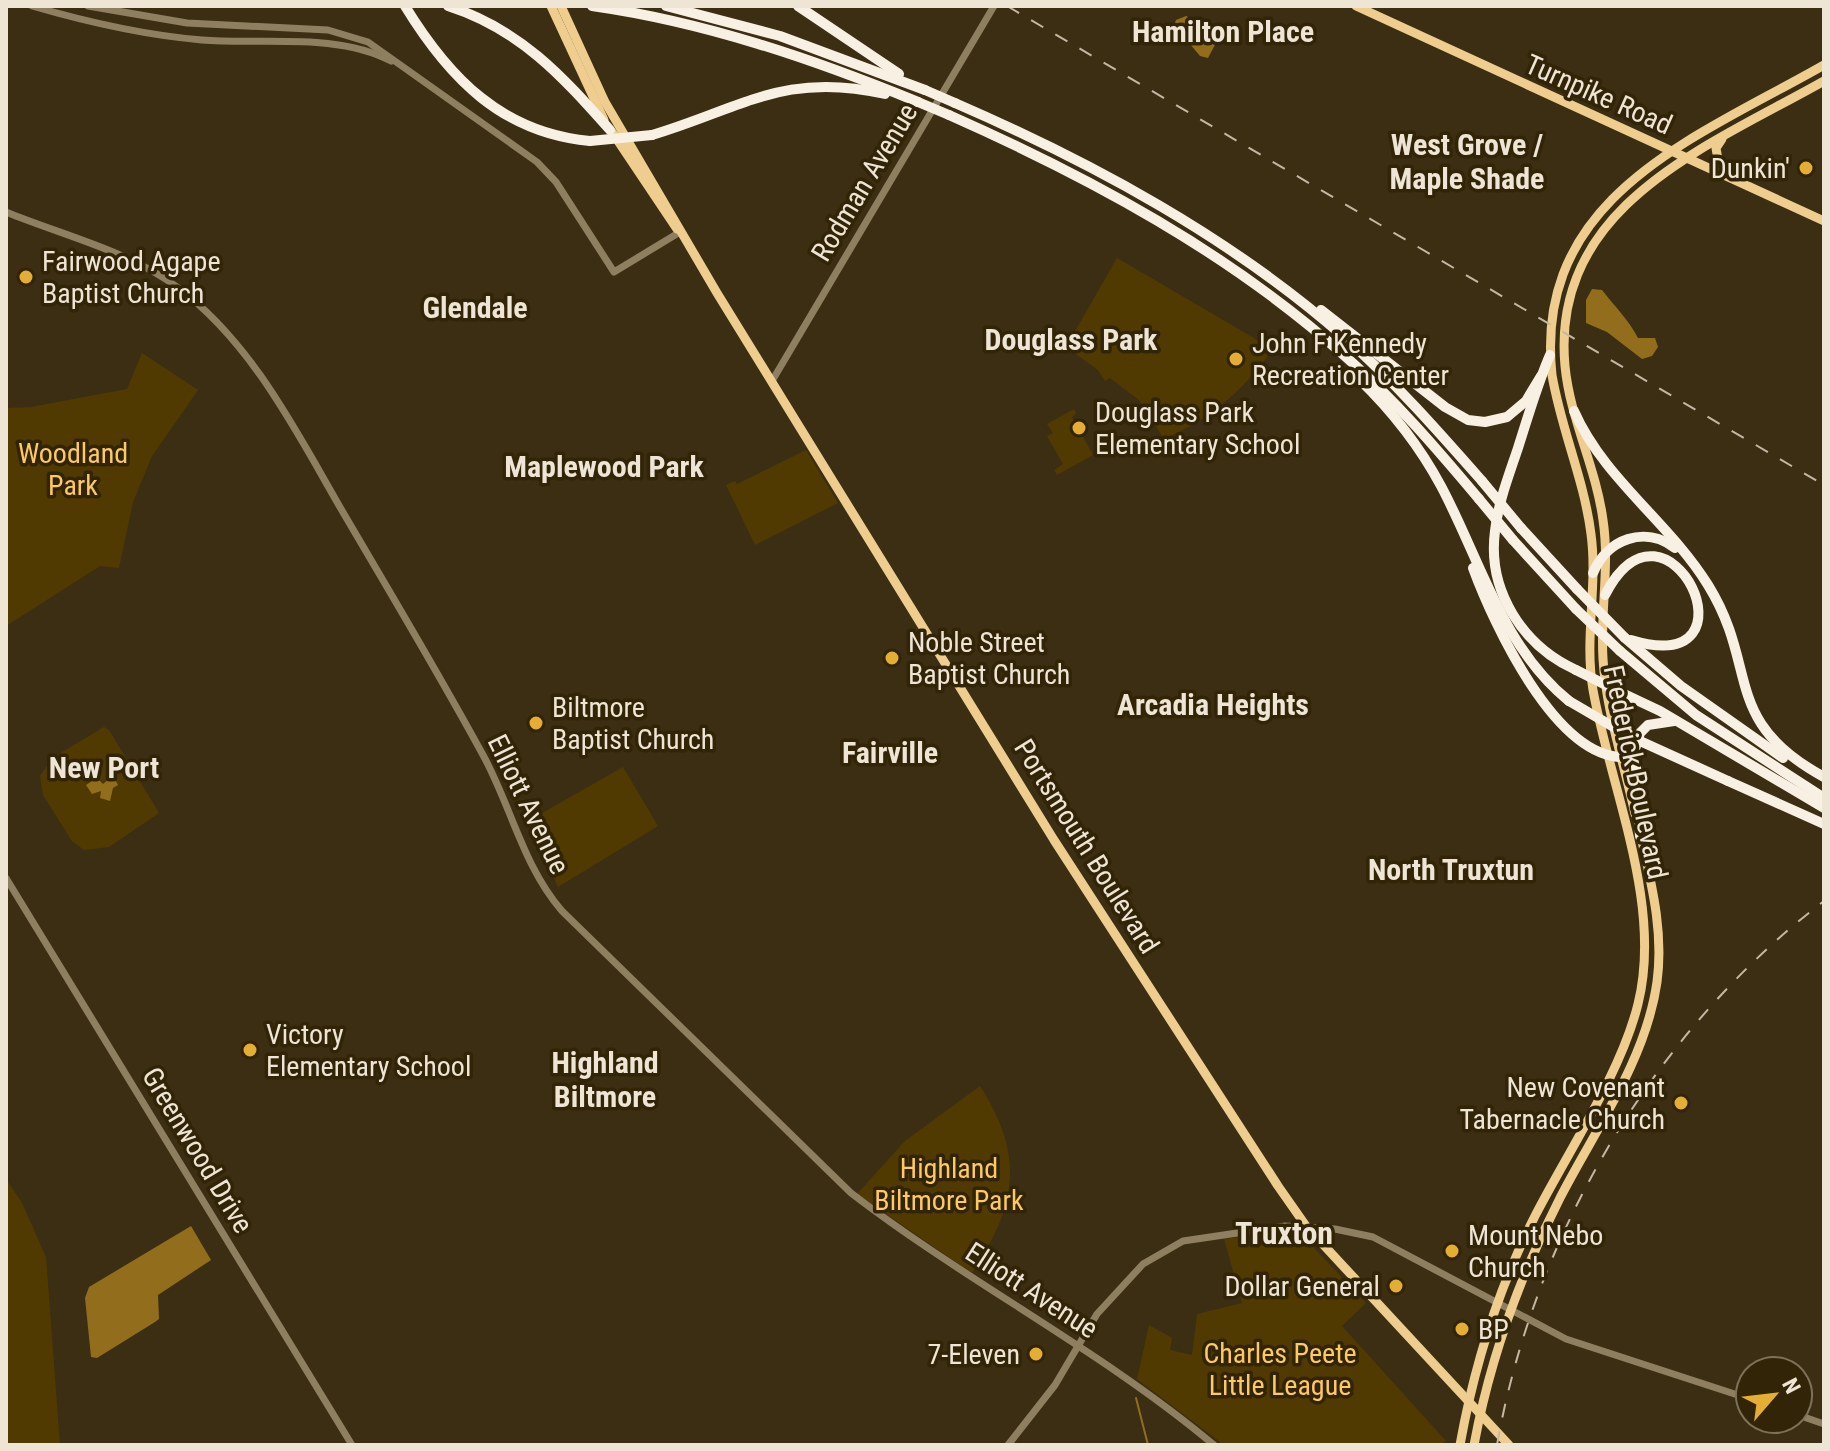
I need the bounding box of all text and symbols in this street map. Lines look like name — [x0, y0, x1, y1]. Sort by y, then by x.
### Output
district label: Hamilton Place — [1132, 14, 1314, 49]
street label: Turnpike Road — [1520, 47, 1677, 142]
street label: Rodman Avenue — [804, 98, 924, 267]
district label: West Grove / Maple Shade — [1390, 127, 1544, 196]
place label: Dunkin' — [1711, 152, 1790, 185]
marker: Dunkin' — [1797, 159, 1815, 177]
place label: Fairwood Agape Baptist Church — [42, 245, 221, 310]
marker: Fairwood Agape Baptist Church — [17, 268, 35, 286]
district label: Glendale — [422, 290, 528, 325]
district label: Douglass Park — [985, 322, 1158, 357]
place label: John F Kennedy Recreation Center — [1252, 327, 1449, 392]
marker: John F Kennedy Recreation Center — [1227, 350, 1245, 368]
place label: Douglass Park Elementary School — [1095, 396, 1300, 461]
marker: Douglass Park Elementary School — [1070, 419, 1088, 437]
park label: Woodland Park — [18, 437, 128, 502]
district label: Maplewood Park — [504, 449, 704, 484]
place label: Noble Street Baptist Church — [908, 626, 1070, 691]
marker: Noble Street Baptist Church — [883, 649, 901, 667]
street label: Frederick Boulevard — [1597, 662, 1674, 882]
district label: Arcadia Heights — [1117, 687, 1309, 722]
place label: Biltmore Baptist Church — [552, 691, 714, 756]
marker: Biltmore Baptist Church — [527, 714, 545, 732]
street label: Elliott Avenue — [481, 729, 576, 879]
street label: Portsmouth Boulevard — [1007, 733, 1166, 959]
district label: Fairville — [842, 735, 938, 770]
district label: New Port — [49, 750, 159, 785]
district label: North Truxtun — [1368, 852, 1534, 887]
place label: Victory Elementary School — [266, 1018, 471, 1083]
marker: Victory Elementary School — [241, 1041, 259, 1059]
district label: Highland Biltmore — [551, 1045, 659, 1114]
street label: Greenwood Drive — [135, 1062, 260, 1239]
place label: New Covenant Tabernacle Church — [1460, 1071, 1665, 1136]
marker: New Covenant Tabernacle Church — [1672, 1094, 1690, 1112]
park label: Highland Biltmore Park — [874, 1152, 1024, 1217]
district label: Truxton — [1235, 1214, 1333, 1252]
place label: Mount Nebo Church — [1468, 1219, 1603, 1284]
street label: Elliott Avenue — [959, 1235, 1104, 1345]
marker: Mount Nebo Church — [1443, 1242, 1461, 1260]
place label: Dollar General — [1225, 1270, 1380, 1303]
marker: Dollar General — [1387, 1277, 1405, 1295]
place label: BP — [1478, 1313, 1509, 1346]
marker: BP — [1453, 1320, 1471, 1338]
park label: Charles Peete Little League — [1203, 1337, 1357, 1402]
place label: 7-Eleven — [927, 1338, 1020, 1371]
marker: 7-Eleven — [1027, 1345, 1045, 1363]
north arrow — [1734, 1355, 1814, 1435]
text: N — [1777, 1374, 1805, 1398]

